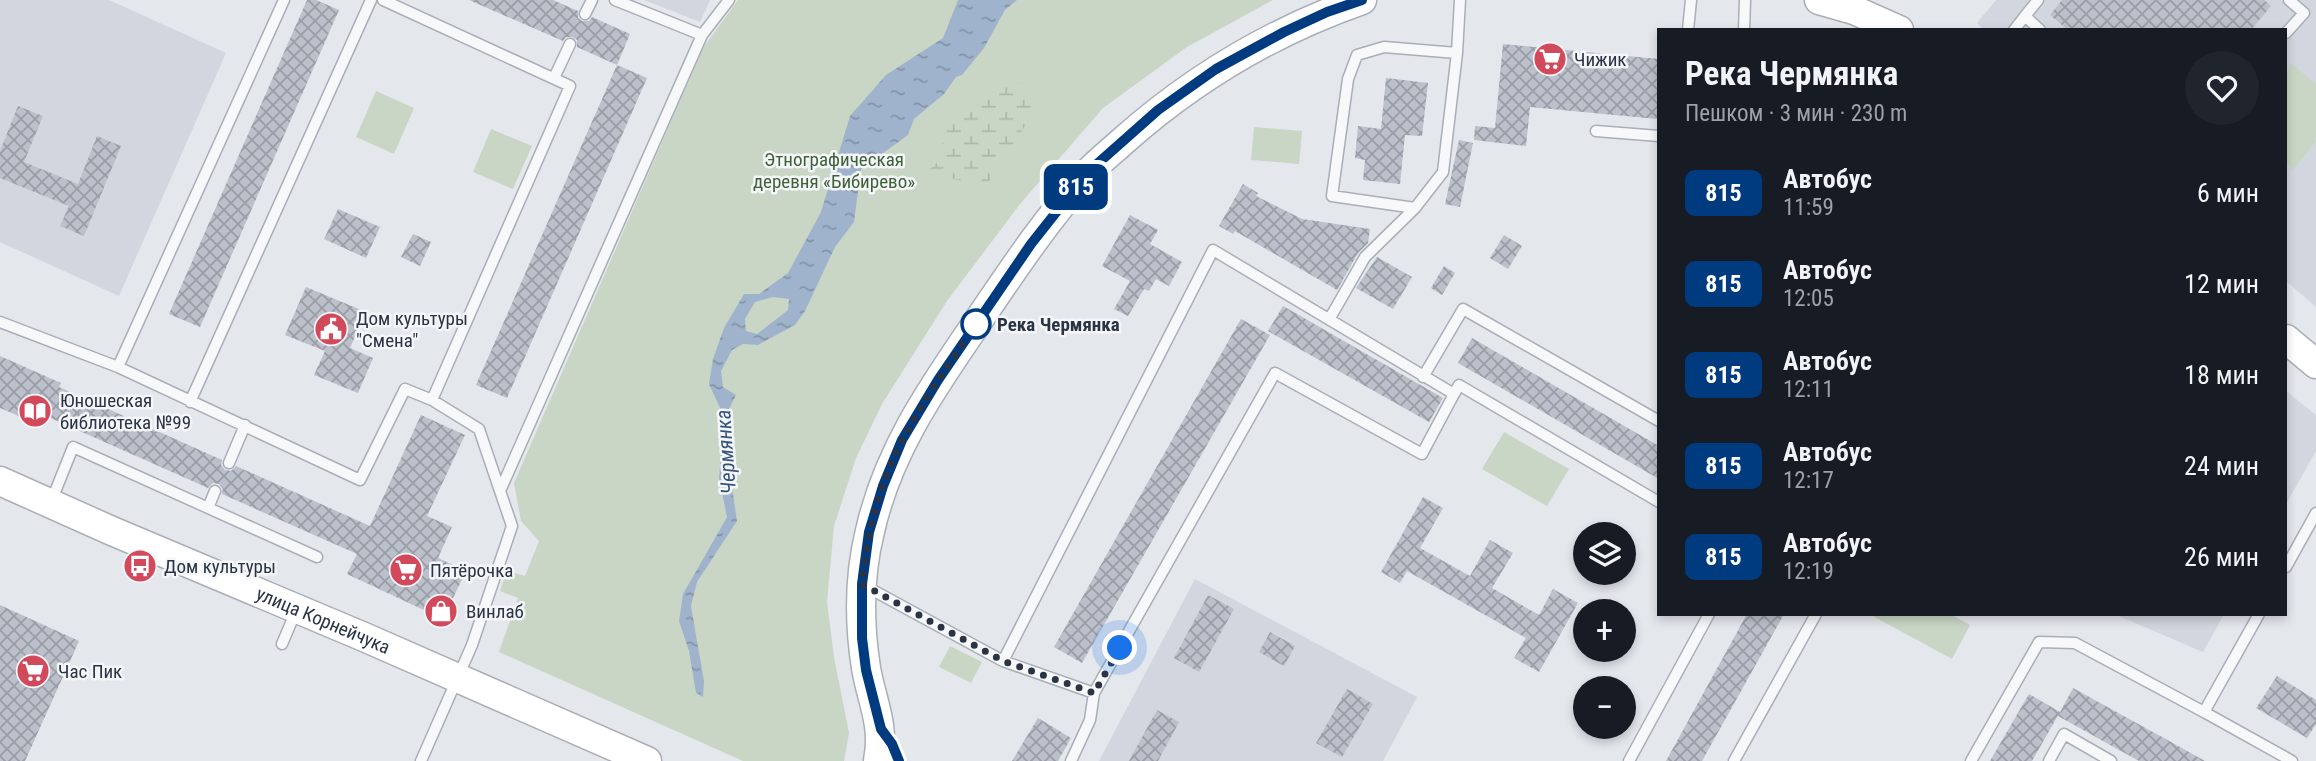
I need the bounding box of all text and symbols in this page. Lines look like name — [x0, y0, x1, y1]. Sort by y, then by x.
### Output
supermarket icon: Чижик — [1531, 40, 1569, 78]
place label: Чижик — [1574, 48, 1626, 71]
button: heart — [2185, 51, 2259, 125]
text: Река Чермянка — [1685, 54, 1898, 93]
text: Пешком · 3 мин · 230 m — [1685, 100, 1907, 127]
park label: Этнографическая деревня «Бибирево» — [753, 148, 915, 193]
line badge: 815 — [1036, 164, 1116, 210]
text: Автобус — [1783, 164, 1872, 194]
text: 815 — [1058, 173, 1094, 201]
text: 6 мин — [2197, 178, 2259, 208]
text: 815 — [1705, 179, 1742, 207]
text: 11:59 — [1783, 194, 1834, 221]
text: Автобус — [1783, 255, 1872, 285]
text: 12 мин — [2184, 269, 2259, 299]
text: 815 — [1705, 270, 1742, 298]
text: 12:05 — [1783, 285, 1834, 312]
place label: Дом культуры "Смена" — [356, 307, 468, 352]
marker: Река Чермянка — [961, 309, 991, 339]
public building icon: Дом культуры "Смена" — [312, 310, 350, 348]
place label: Река Чермянка — [997, 313, 1120, 336]
text: Автобус — [1783, 346, 1872, 376]
text: 18 мин — [2184, 360, 2259, 390]
text: 815 — [1705, 361, 1742, 389]
text: 12:11 — [1783, 376, 1834, 403]
place label: Юношеская библиотека №99 — [60, 389, 191, 434]
library icon: Юношеская библиотека №99 — [16, 392, 54, 430]
water label: Чермянка — [711, 409, 741, 495]
text: Автобус — [1783, 437, 1872, 467]
text: 24 мин — [2184, 451, 2259, 481]
text: 815 — [1705, 452, 1742, 480]
text: 12:17 — [1783, 467, 1834, 494]
map controls — [1573, 522, 1636, 739]
button: layers — [1573, 522, 1636, 585]
text: Автобус — [1783, 528, 1872, 558]
text: 26 мин — [2184, 542, 2259, 572]
text: 815 — [1705, 543, 1742, 571]
bus stop icon: Дом культуры — [121, 547, 159, 585]
supermarket icon: Пятёрочка — [387, 551, 425, 589]
place label: Дом культуры — [164, 555, 276, 578]
text: 12:19 — [1783, 558, 1834, 585]
place label: Пятёрочка — [430, 559, 513, 582]
street label: улица Корнейчука — [253, 582, 394, 659]
shop icon: Винлаб — [422, 592, 460, 630]
button: + — [1573, 599, 1636, 662]
place label: Винлаб — [466, 600, 524, 623]
your location — [1102, 630, 1137, 665]
supermarket icon: Час Пик — [14, 652, 52, 690]
place label: Час Пик — [58, 660, 122, 683]
button: − — [1573, 676, 1636, 739]

